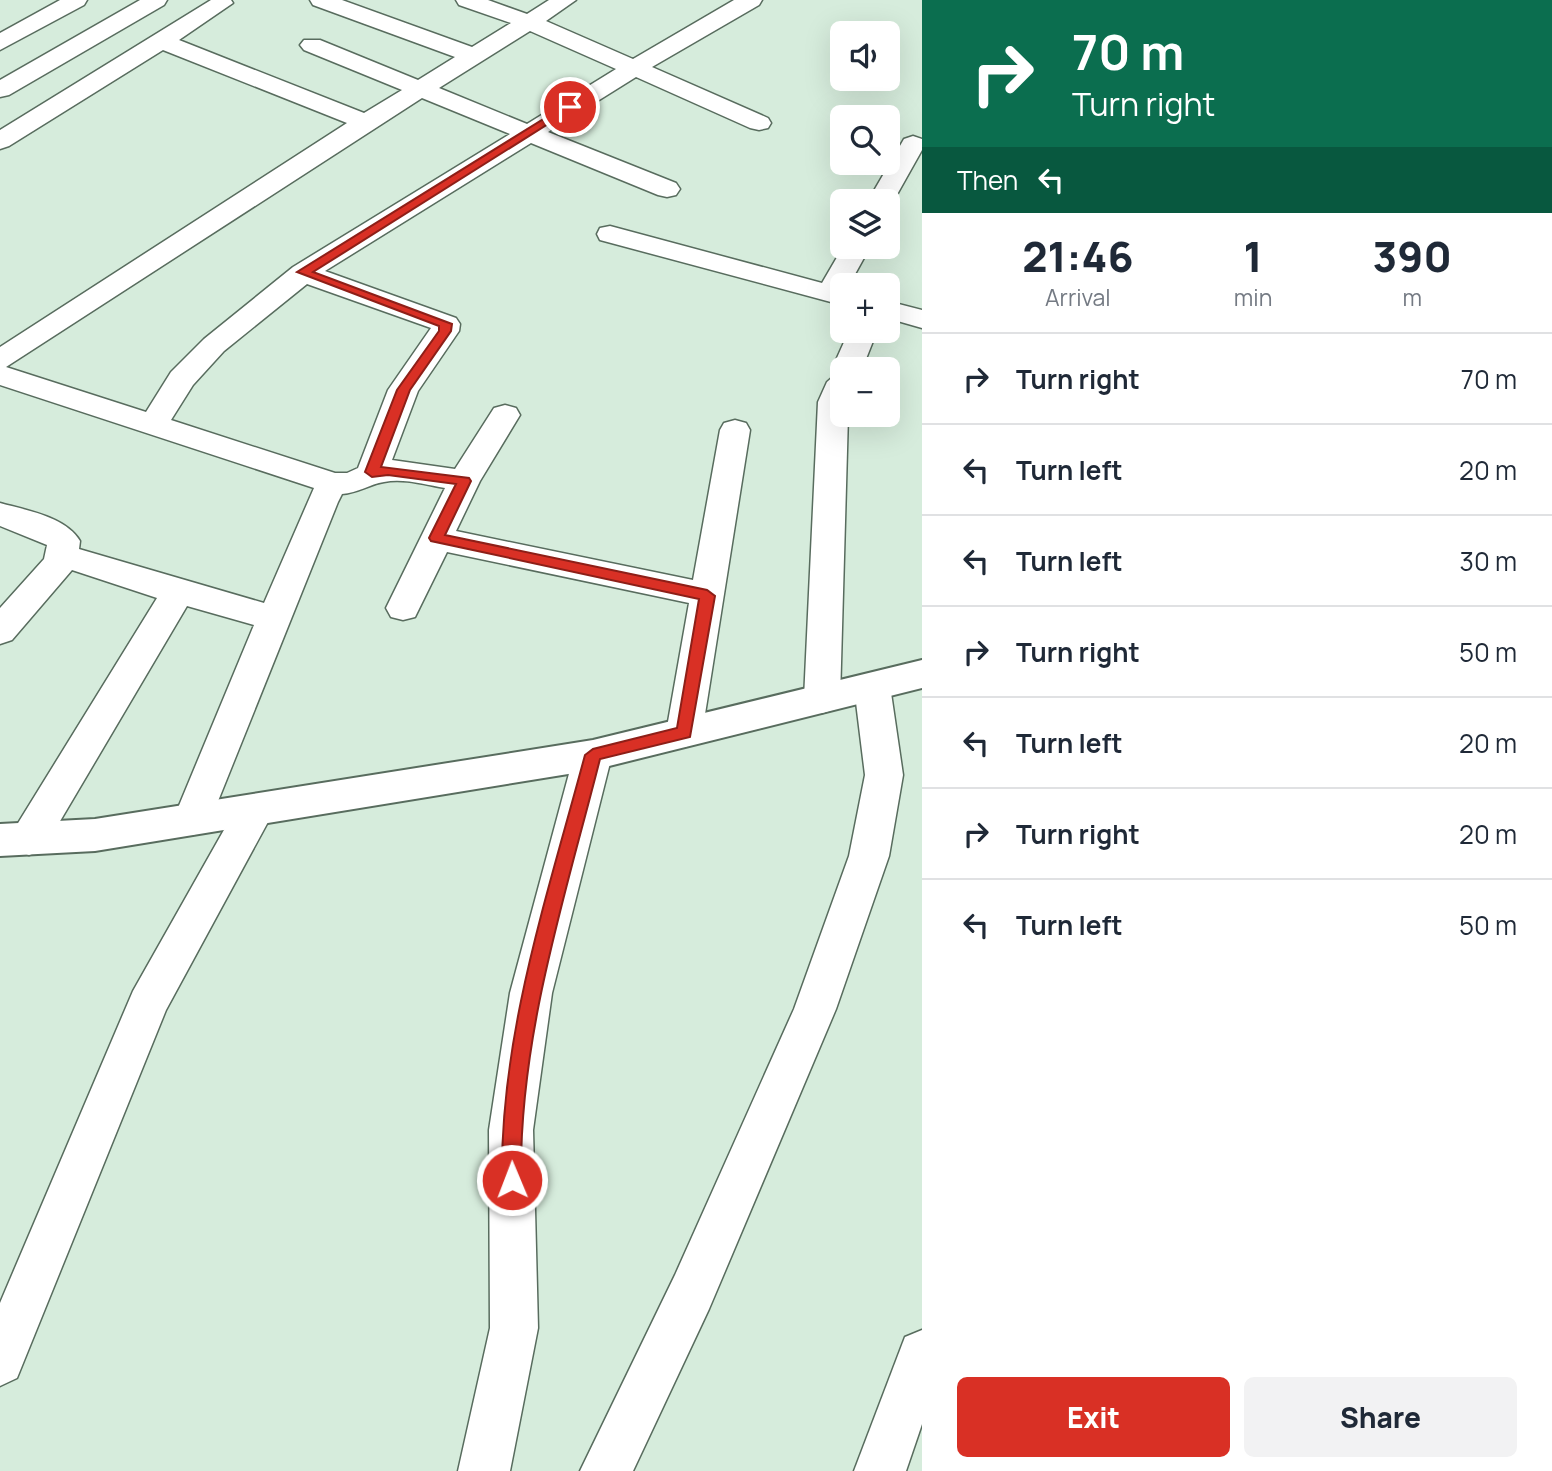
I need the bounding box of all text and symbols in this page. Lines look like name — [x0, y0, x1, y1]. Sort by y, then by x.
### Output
text: 70 m — [1072, 18, 1184, 85]
map controls — [830, 21, 900, 427]
button: sound — [830, 21, 900, 91]
icon: right — [957, 28, 1048, 119]
pin — [540, 77, 600, 137]
text: Turn right — [1072, 82, 1215, 126]
icon: arrive — [551, 88, 589, 126]
button: search — [830, 105, 900, 175]
icon: left — [1032, 161, 1070, 199]
text: Then — [957, 162, 1018, 198]
button: layers — [830, 189, 900, 259]
text: 21:46 — [1022, 227, 1134, 285]
text: 1 — [1244, 227, 1263, 285]
text: 390 — [1373, 227, 1452, 285]
button: + — [830, 273, 900, 343]
text: Arrival — [1045, 281, 1111, 313]
text: min — [1234, 281, 1272, 313]
text: m — [1402, 281, 1422, 313]
button: − — [830, 357, 900, 427]
icon: right — [957, 360, 995, 398]
text: Turn right — [1016, 361, 1140, 397]
text: 70 m — [1461, 361, 1517, 397]
icon: left — [957, 451, 995, 489]
text: Turn left — [1016, 452, 1123, 488]
text: 20 m — [1459, 452, 1517, 488]
icon: left — [957, 542, 995, 580]
text: Turn left — [1016, 543, 1123, 579]
text: 30 m — [1460, 543, 1517, 579]
icon: right — [957, 633, 995, 671]
text: Turn right — [1016, 634, 1140, 670]
text: 50 m — [1459, 634, 1517, 670]
icon: left — [957, 724, 995, 762]
text: Turn left — [1016, 725, 1123, 761]
text: 20 m — [1459, 725, 1517, 761]
icon: right — [957, 815, 995, 853]
text: Turn right — [1016, 816, 1140, 852]
text: 20 m — [1459, 816, 1517, 852]
icon: left — [957, 906, 995, 944]
text: Turn left — [1016, 907, 1123, 943]
text: 50 m — [1459, 907, 1517, 943]
position arrow — [475, 1143, 549, 1217]
button: Exit — [957, 1377, 1230, 1457]
button: Share — [1244, 1377, 1517, 1457]

